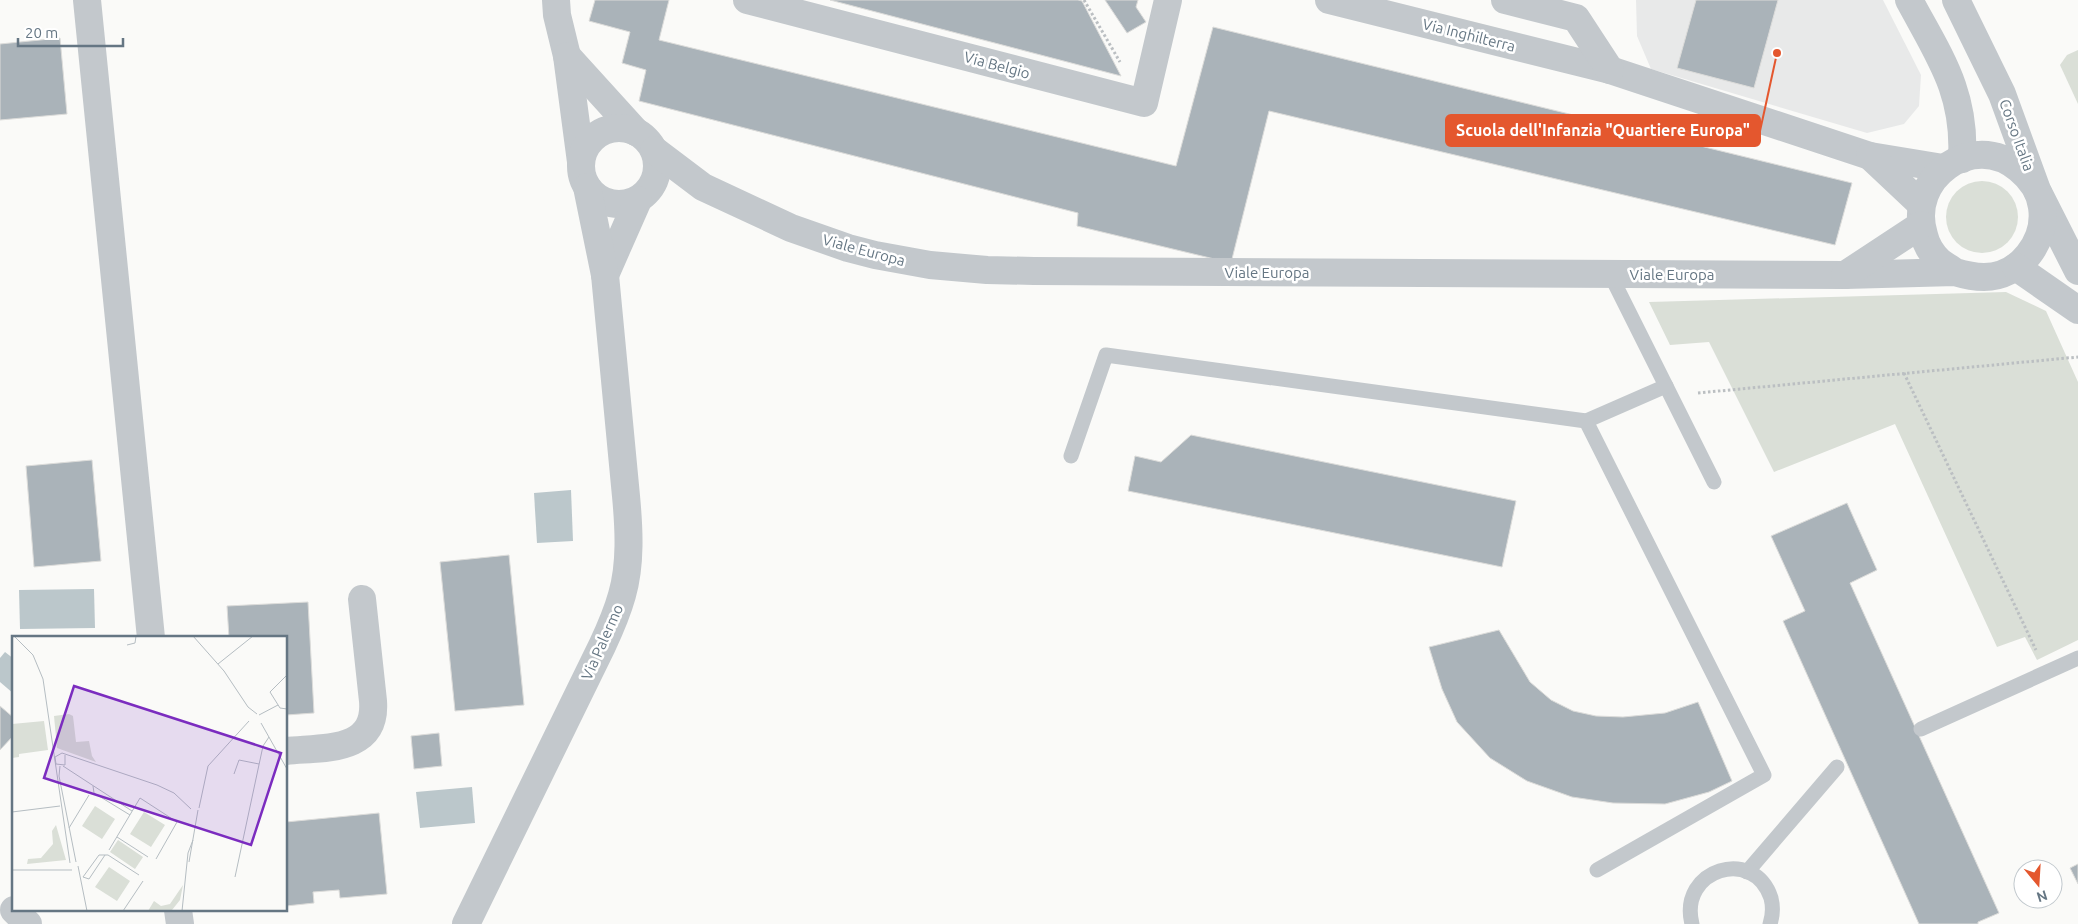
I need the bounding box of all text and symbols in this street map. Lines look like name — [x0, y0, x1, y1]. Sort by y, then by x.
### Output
scale bar — [18, 15, 122, 47]
street label: Via Inghilterra — [1421, 15, 1517, 55]
text: 20 m — [25, 24, 58, 41]
street label: Via Belgio — [962, 48, 1032, 82]
street label: Corso Italia — [1996, 97, 2038, 173]
callout: Scuola dell'Infanzia "Quartiere Europa" — [1446, 115, 1760, 146]
text: Scuola dell'Infanzia "Quartiere Europa" — [1456, 121, 1750, 139]
street label: Viale Europa — [821, 231, 907, 269]
street label: Viale Europa — [1225, 264, 1309, 281]
street label: Viale Europa — [1630, 266, 1714, 283]
street label: Via Palermo — [578, 602, 626, 682]
inset map — [12, 636, 288, 912]
north arrow — [2013, 859, 2063, 909]
text: N — [2035, 887, 2049, 906]

